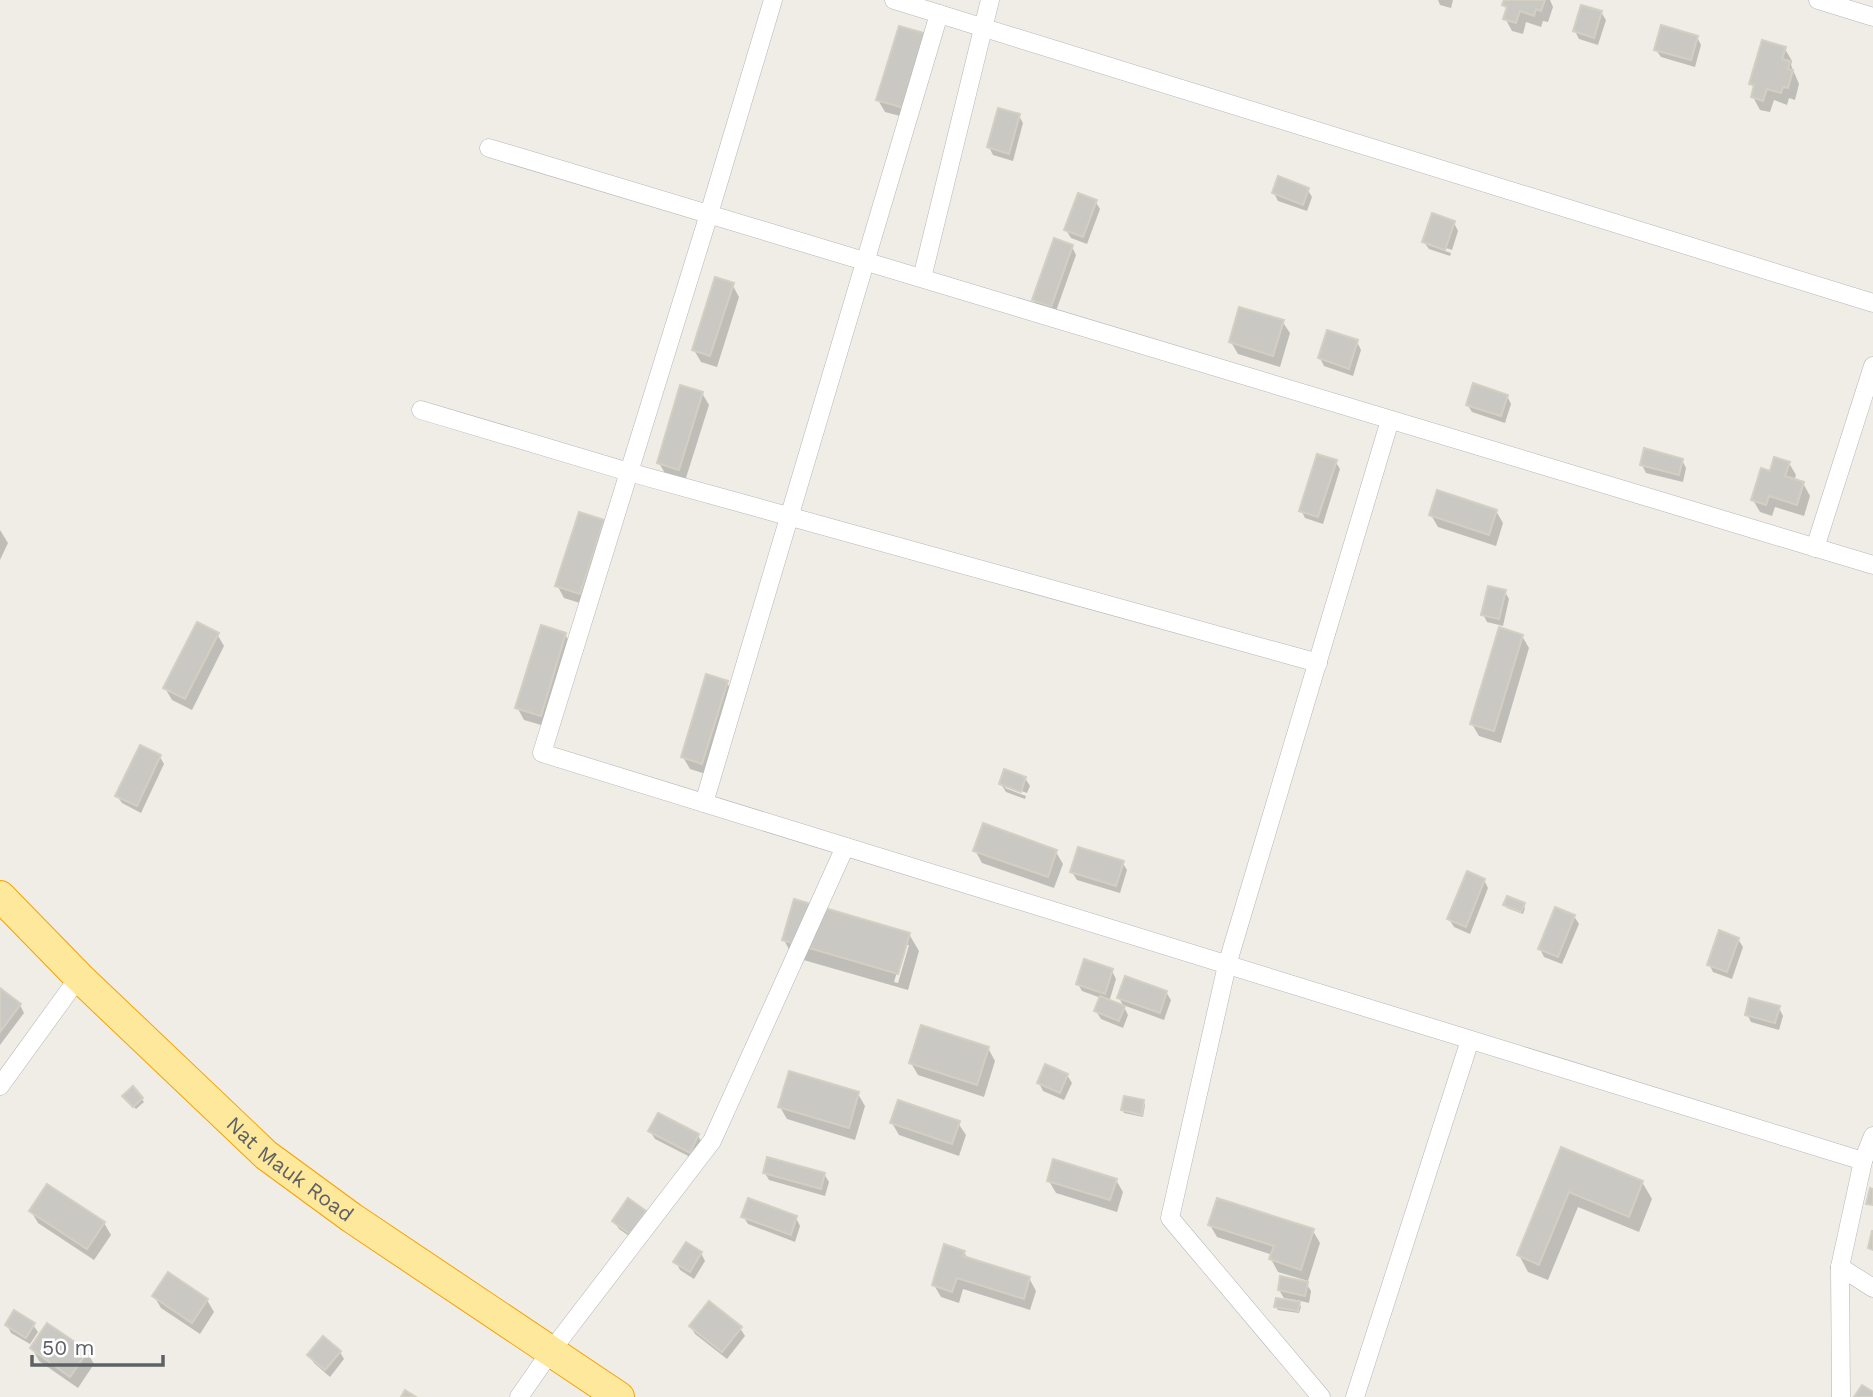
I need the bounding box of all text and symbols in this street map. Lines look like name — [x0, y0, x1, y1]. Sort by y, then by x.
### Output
street label: Nat Mauk Road — [222, 1111, 359, 1227]
scale bar — [32, 1324, 163, 1368]
text: 50 m — [42, 1335, 94, 1360]

